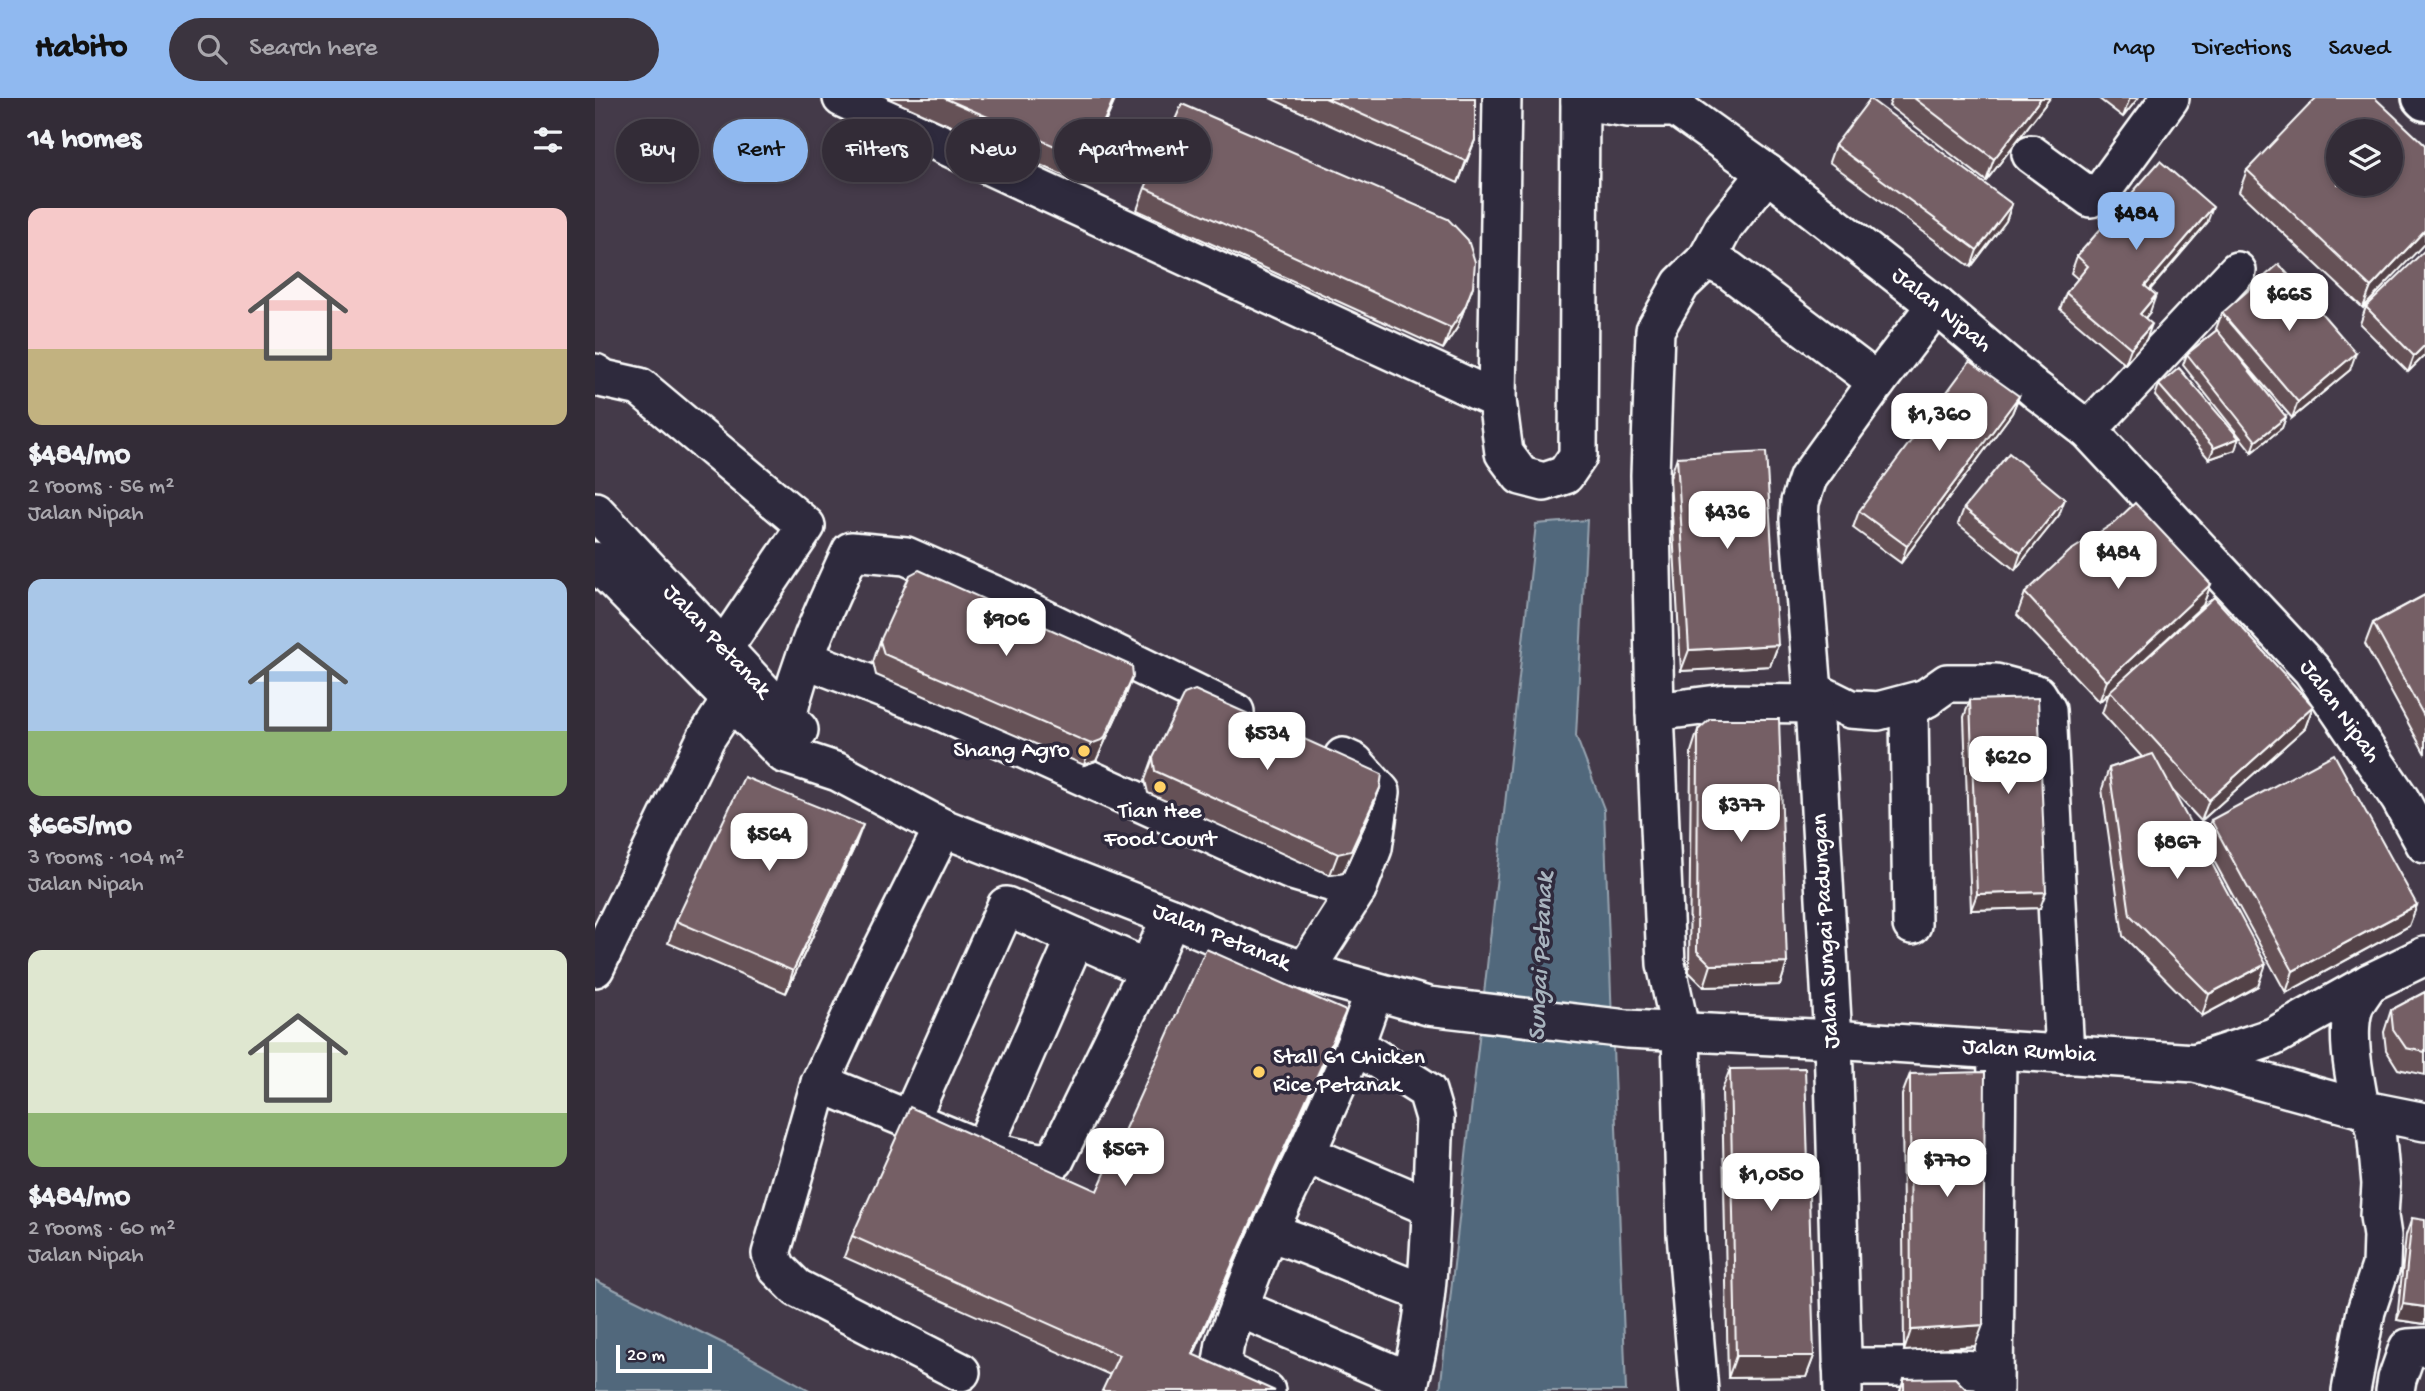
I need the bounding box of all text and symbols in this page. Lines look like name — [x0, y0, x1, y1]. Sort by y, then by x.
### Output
search box — [169, 18, 659, 81]
text: Habito — [35, 30, 127, 68]
icon: search — [193, 30, 231, 68]
text: Search here — [249, 34, 377, 65]
text: Map — [2113, 35, 2155, 64]
text: Directions — [2193, 35, 2291, 64]
text: Saved — [2329, 35, 2390, 64]
chip: Buy — [616, 119, 699, 182]
chip: Rent — [713, 119, 808, 182]
chip: Filters — [822, 119, 932, 182]
chip: New — [946, 119, 1040, 182]
chip: Apartment — [1054, 119, 1211, 182]
map controls — [2326, 119, 2403, 196]
button: layers — [2326, 119, 2403, 196]
icon: filters — [529, 121, 567, 159]
text: 14 homes — [28, 123, 141, 158]
pin: $484 — [2095, 192, 2177, 252]
text: $484 — [2114, 201, 2158, 228]
icon: home — [235, 253, 361, 379]
street label: Jalan Nipah — [1885, 262, 1997, 360]
pin: $665 — [2248, 274, 2330, 333]
text: $665 — [2266, 282, 2312, 309]
pin: $1,360 — [1882, 394, 1996, 453]
text: $1,360 — [1907, 402, 1971, 429]
text: $484/mo — [28, 439, 130, 474]
text: 2 rooms · 56 m² — [28, 474, 174, 501]
pin: $436 — [1686, 491, 1768, 551]
text: $436 — [1705, 500, 1749, 527]
text: Jalan Nipah — [28, 501, 144, 528]
pin: $484 — [2077, 532, 2159, 591]
text: $484 — [2096, 540, 2140, 567]
street label: Jalan Petanak — [656, 579, 778, 707]
pin: $906 — [965, 598, 1047, 658]
text: $906 — [983, 607, 1029, 634]
icon: home — [235, 624, 361, 750]
street label: Jalan Nipah — [2292, 655, 2386, 769]
pin: $534 — [1226, 712, 1308, 772]
text: $534 — [1244, 721, 1290, 748]
pin: $620 — [1967, 736, 2049, 796]
place label: Shang Agro — [953, 737, 1070, 766]
marker: Shang Agro — [1076, 743, 1092, 759]
text: $620 — [1985, 745, 2031, 772]
marker: Tian Hee Food Court — [1152, 779, 1168, 795]
pin: $377 — [1700, 784, 1782, 844]
text: $377 — [1718, 793, 1764, 820]
place label: Tian Hee Food Court — [1103, 798, 1218, 855]
text: $665/mo — [28, 810, 132, 845]
street label: Jalan Sungai Padungan — [1806, 812, 1848, 1049]
pin: $564 — [728, 814, 810, 873]
text: $564 — [747, 822, 791, 849]
pin: $867 — [2136, 822, 2218, 881]
text: $867 — [2154, 830, 2200, 857]
text: 3 rooms · 104 m² — [28, 845, 184, 872]
water label: Sungai Petanak — [1523, 869, 1563, 1042]
text: Jalan Nipah — [28, 872, 144, 899]
street label: Jalan Petanak — [1148, 897, 1296, 980]
icon: home — [235, 995, 361, 1121]
street label: Jalan Rumbia — [1961, 1033, 2097, 1071]
place label: Stall 61 Chicken Rice Petanak — [1273, 1044, 1425, 1101]
marker: Stall 61 Chicken Rice Petanak — [1251, 1064, 1267, 1080]
pin: $567 — [1084, 1128, 1166, 1188]
text: $567 — [1102, 1137, 1148, 1164]
pin: $770 — [1906, 1140, 1988, 1199]
text: $770 — [1923, 1148, 1971, 1175]
pin: $1,050 — [1714, 1154, 1828, 1213]
text: $1,050 — [1738, 1162, 1804, 1189]
text: $484/mo — [28, 1181, 130, 1216]
text: 2 rooms · 60 m² — [28, 1216, 175, 1243]
text: Jalan Nipah — [28, 1243, 144, 1270]
scale bar — [616, 1342, 712, 1374]
text: 20 m — [627, 1345, 665, 1368]

